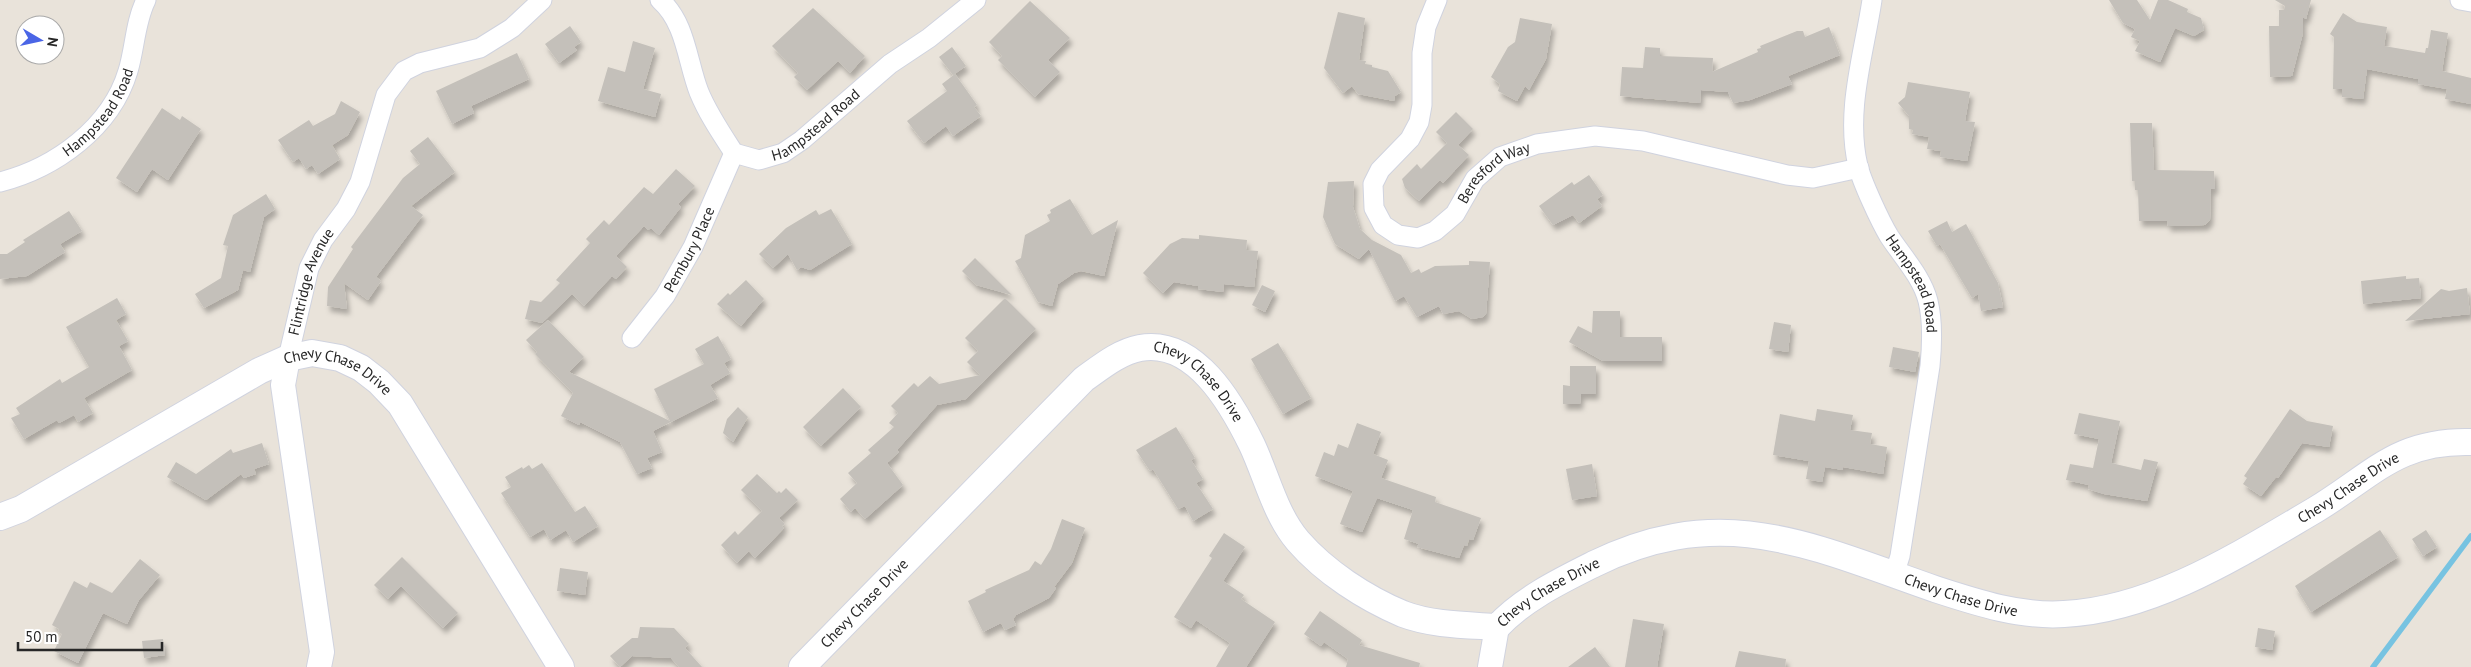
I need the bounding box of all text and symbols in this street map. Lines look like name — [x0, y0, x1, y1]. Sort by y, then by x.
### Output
north arrow — [15, 15, 65, 65]
text: N — [43, 36, 62, 48]
street label: Hampstead Road — [59, 66, 137, 160]
street label: Hampstead Road — [769, 84, 863, 165]
street label: Beresford Way — [1453, 137, 1532, 207]
street label: Pembury Place — [659, 204, 718, 295]
street label: Flintridge Avenue — [284, 224, 338, 337]
street label: Hampstead Road — [1882, 231, 1942, 333]
street label: Chevy Chase Drive — [1153, 337, 1248, 425]
street label: Chevy Chase Drive — [282, 343, 396, 399]
street label: Chevy Chase Drive — [2294, 447, 2402, 527]
street label: Chevy Chase Drive — [1492, 553, 1603, 631]
street label: Chevy Chase Drive — [816, 554, 912, 652]
street label: Chevy Chase Drive — [1902, 569, 2019, 620]
scale bar — [18, 620, 161, 652]
text: 50 m — [25, 627, 58, 646]

